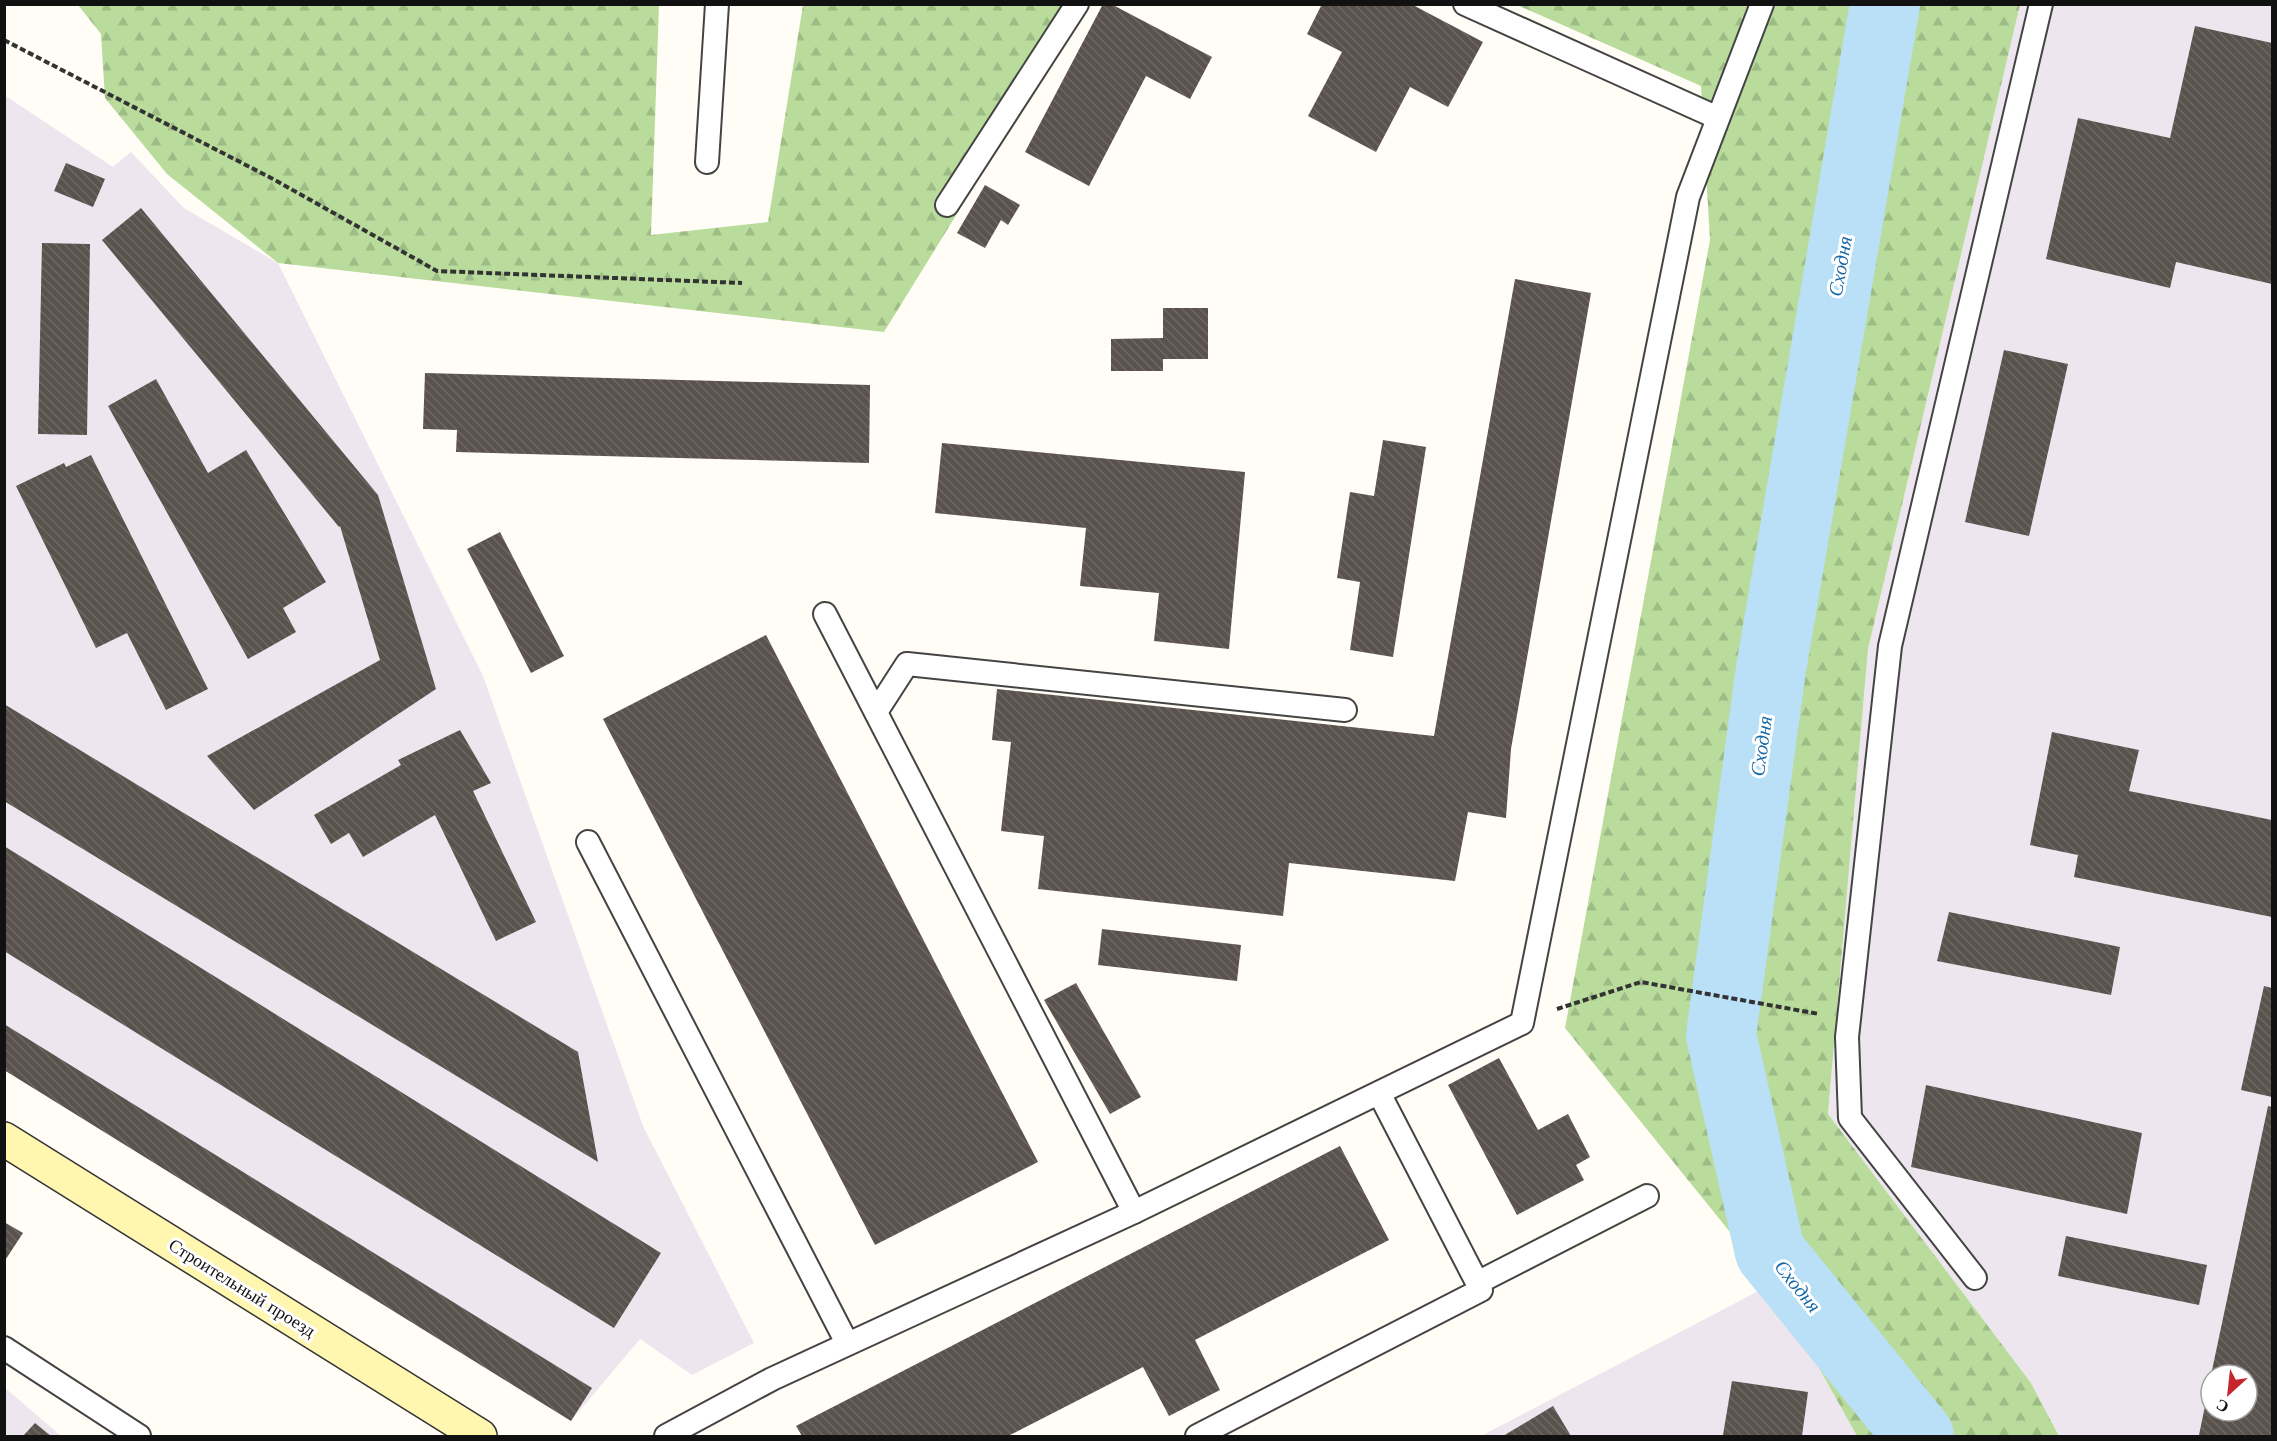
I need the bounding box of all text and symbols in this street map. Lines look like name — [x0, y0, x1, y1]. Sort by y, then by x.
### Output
water label: Сходня — [1823, 234, 1857, 298]
water label: Сходня — [1745, 714, 1777, 778]
street label: Строительный проезд — [164, 1234, 320, 1342]
water label: Сходня — [1770, 1255, 1826, 1317]
north arrow — [2199, 1363, 2259, 1423]
text: С — [2212, 1395, 2232, 1418]

